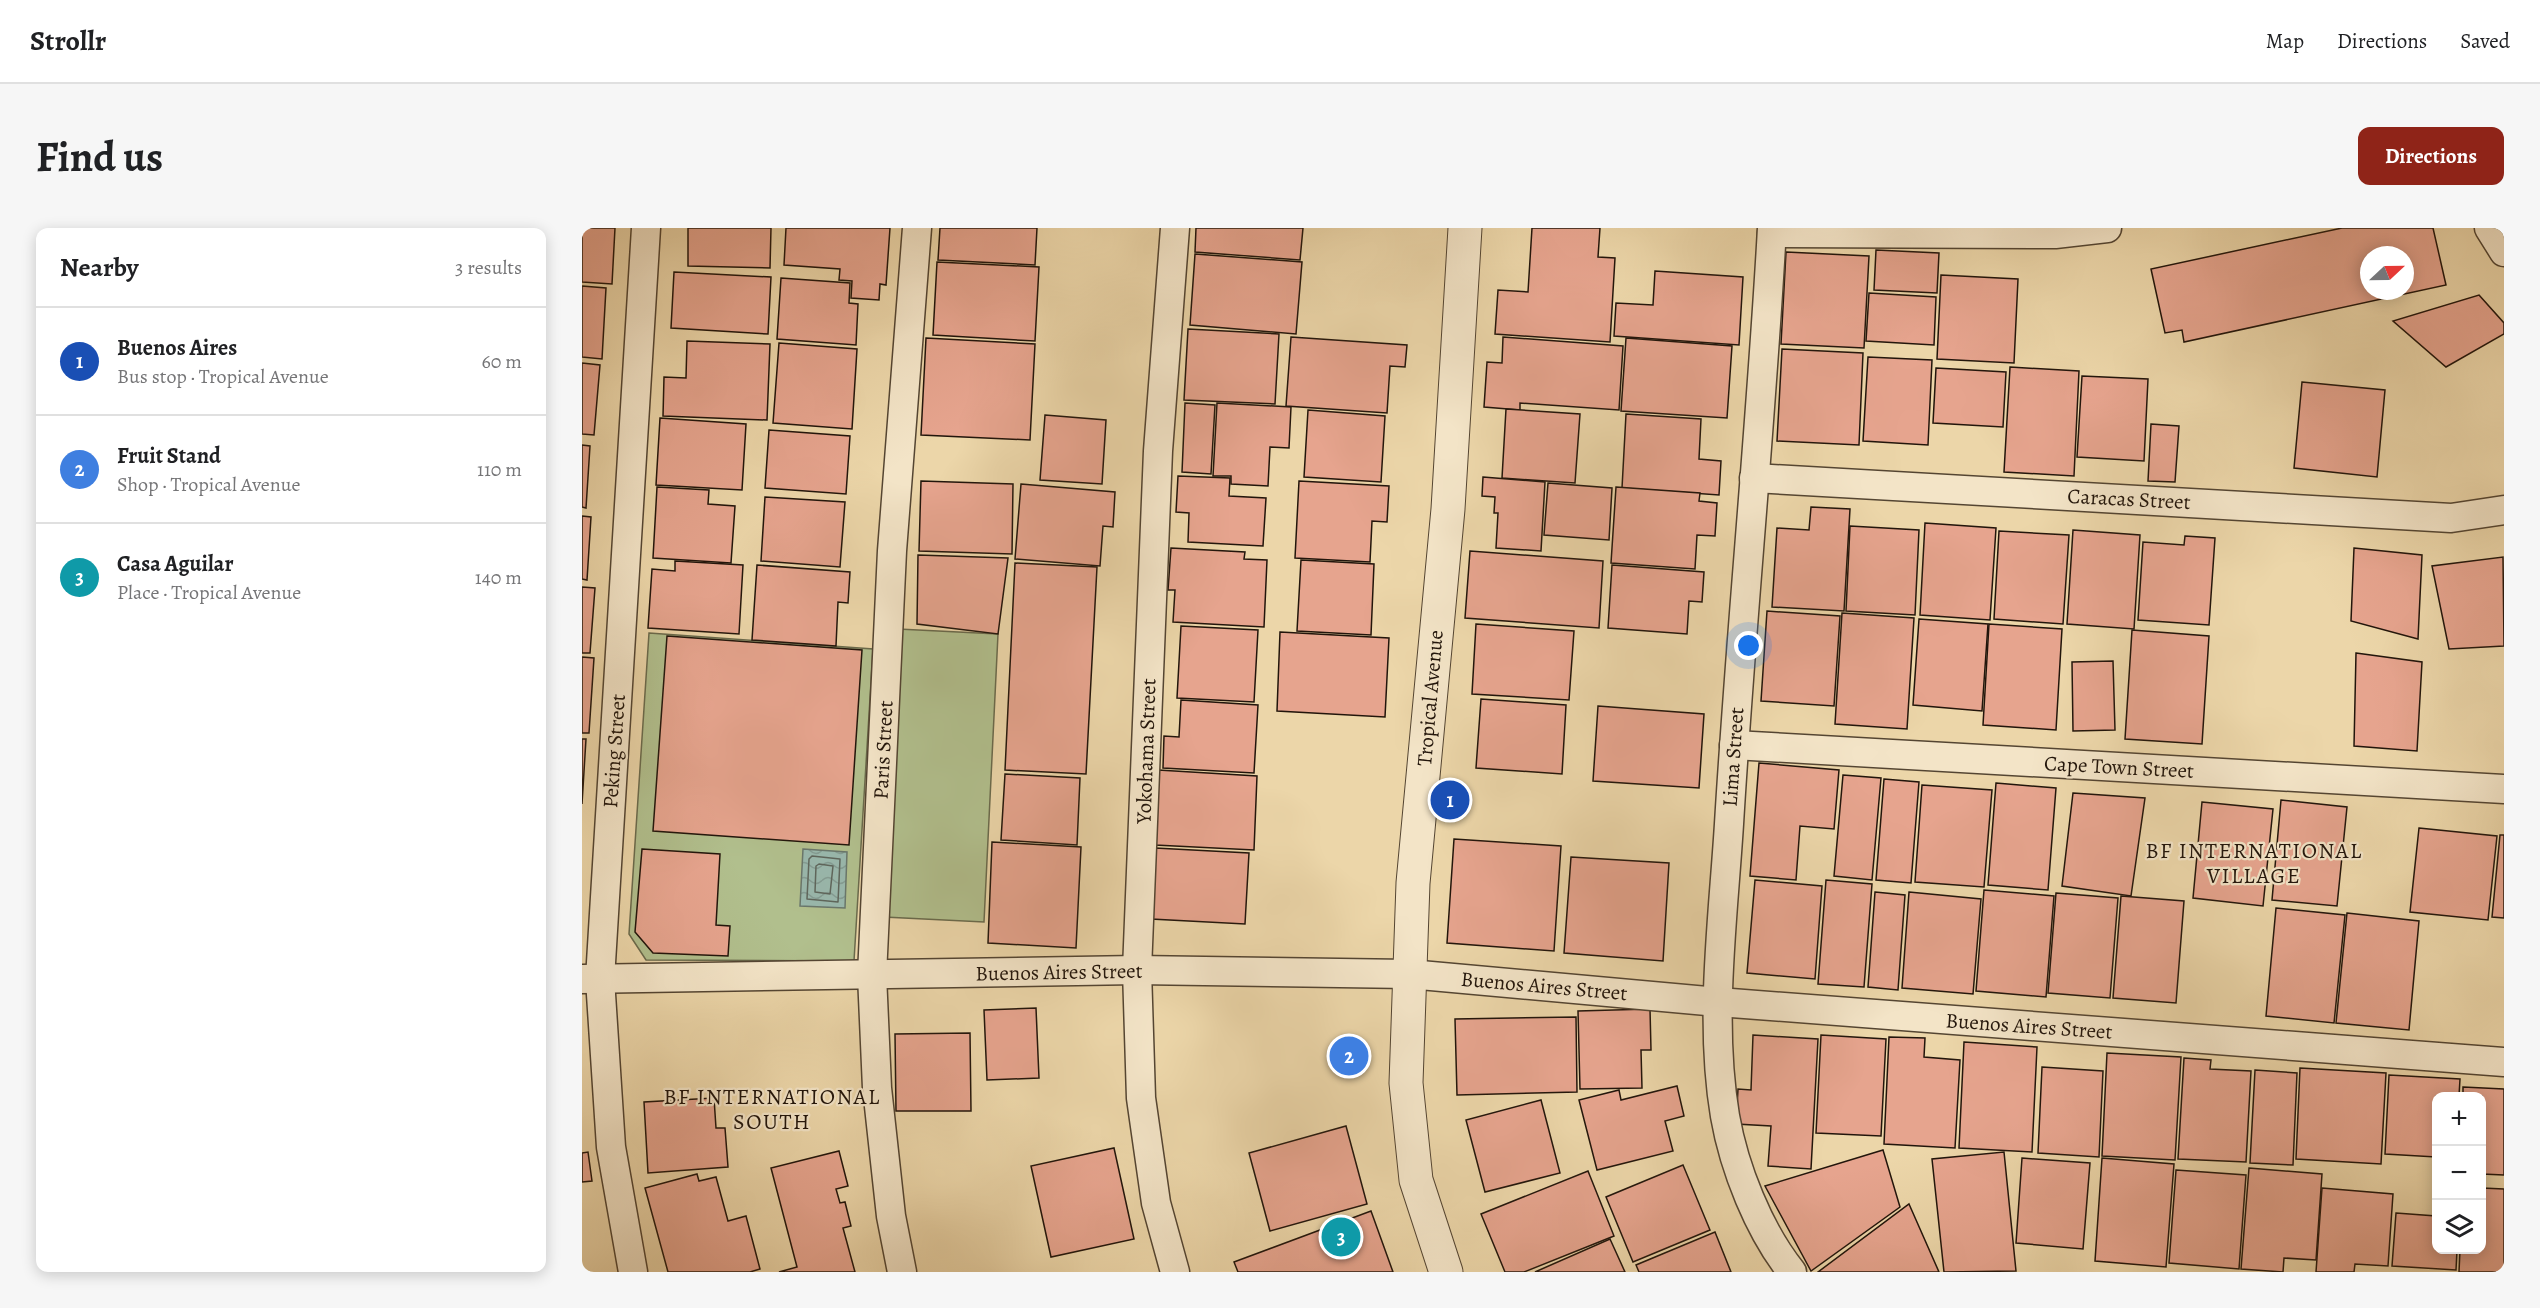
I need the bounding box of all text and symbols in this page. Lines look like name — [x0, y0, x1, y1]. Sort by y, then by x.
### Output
text: Strollr — [30, 22, 106, 60]
text: Map — [2266, 27, 2304, 55]
text: Directions — [2337, 27, 2427, 55]
text: Saved — [2460, 27, 2510, 55]
button: Directions — [2358, 127, 2504, 185]
text: Find us — [36, 128, 163, 185]
north arrow — [2360, 246, 2414, 300]
text: Nearby — [60, 250, 139, 285]
text: 3 results — [455, 254, 522, 281]
text: Buenos Aires — [117, 333, 237, 363]
text: 1 — [76, 348, 83, 375]
text: 60 m — [482, 348, 522, 375]
text: Bus stop · Tropical Avenue — [117, 363, 329, 390]
text: Fruit Stand — [117, 441, 221, 471]
text: 2 — [75, 456, 84, 483]
text: 110 m — [477, 456, 522, 483]
text: Shop · Tropical Avenue — [117, 471, 300, 498]
street label: Caracas Street — [2067, 482, 2191, 516]
text: Casa Aguilar — [117, 549, 233, 579]
text: 3 — [75, 564, 84, 591]
text: 140 m — [475, 564, 522, 591]
text: Place · Tropical Avenue — [117, 579, 301, 606]
street label: Tropical Avenue — [1410, 629, 1450, 767]
your location — [1734, 631, 1763, 660]
street label: Yokohama Street — [1129, 678, 1163, 825]
street label: Peking Street — [596, 693, 632, 809]
street label: Paris Street — [866, 700, 900, 800]
street label: Lima Street — [1716, 706, 1750, 808]
street label: Cape Town Street — [2043, 749, 2195, 785]
pin: 1 — [1430, 778, 1470, 822]
district label: BF INTERNATIONAL VILLAGE — [2145, 836, 2363, 891]
street label: Buenos Aires Street — [975, 957, 1143, 987]
street label: Buenos Aires Street — [1460, 965, 1629, 1007]
street label: Buenos Aires Street — [1945, 1006, 2113, 1046]
pin: 2 — [1330, 1034, 1368, 1078]
district label: BF INTERNATIONAL SOUTH — [663, 1082, 881, 1137]
map controls — [2432, 1092, 2486, 1254]
button: + — [2432, 1092, 2486, 1146]
button: − — [2432, 1146, 2486, 1200]
button: layers — [2432, 1200, 2486, 1254]
pin: 3 — [1322, 1214, 1360, 1260]

